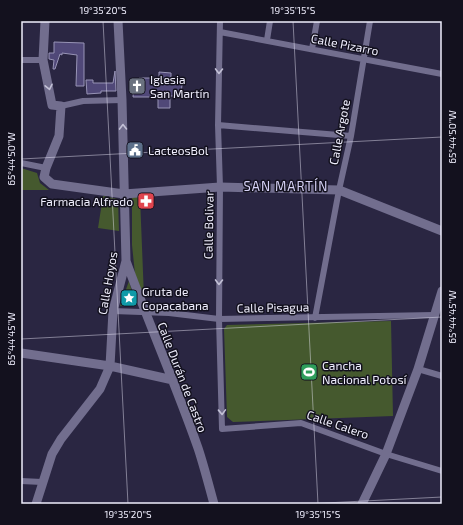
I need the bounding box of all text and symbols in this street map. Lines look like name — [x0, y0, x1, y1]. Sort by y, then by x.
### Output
text: 19°35'20"S — [79, 4, 127, 16]
text: 19°35'15"S — [271, 4, 316, 16]
street label: Calle Pizarro — [310, 31, 380, 57]
one-way arrow — [215, 68, 223, 74]
place label: Iglesia San Martín — [150, 72, 209, 100]
church icon: Iglesia San Martín — [127, 76, 147, 96]
one-way arrow — [44, 84, 52, 90]
street label: Calle Argote — [326, 98, 352, 166]
text: 65°44'50"W — [446, 110, 458, 164]
one-way arrow — [119, 124, 127, 130]
text: 65°44'50"W — [5, 132, 17, 186]
public building icon: LacteosBol — [125, 140, 145, 160]
place label: LacteosBol — [148, 143, 209, 157]
district label: SAN MARTÍN — [244, 177, 328, 194]
pharmacy icon: Farmacia Alfredo — [136, 191, 156, 211]
street label: Calle Bolivar — [200, 191, 216, 259]
place label: Farmacia Alfredo — [40, 194, 133, 208]
street label: Calle Hoyos — [95, 250, 119, 316]
one-way arrow — [215, 279, 223, 285]
place label: Gruta de Copacabana — [142, 284, 209, 312]
place icon: Gruta de Copacabana — [119, 288, 139, 308]
text: 65°44'45"W — [446, 290, 458, 344]
street label: Calle Pisagua — [237, 299, 309, 315]
text: 65°44'45"W — [5, 312, 17, 366]
street label: Calle Durán de Castro — [155, 320, 211, 434]
place label: Cancha Nacional Potosí — [322, 358, 408, 386]
sports icon: Cancha Nacional Potosí — [299, 362, 319, 382]
street label: Calle Calero — [305, 407, 371, 441]
one-way arrow — [217, 409, 226, 415]
text: 19°35'20"S — [104, 508, 152, 520]
text: 19°35'15"S — [296, 508, 341, 520]

